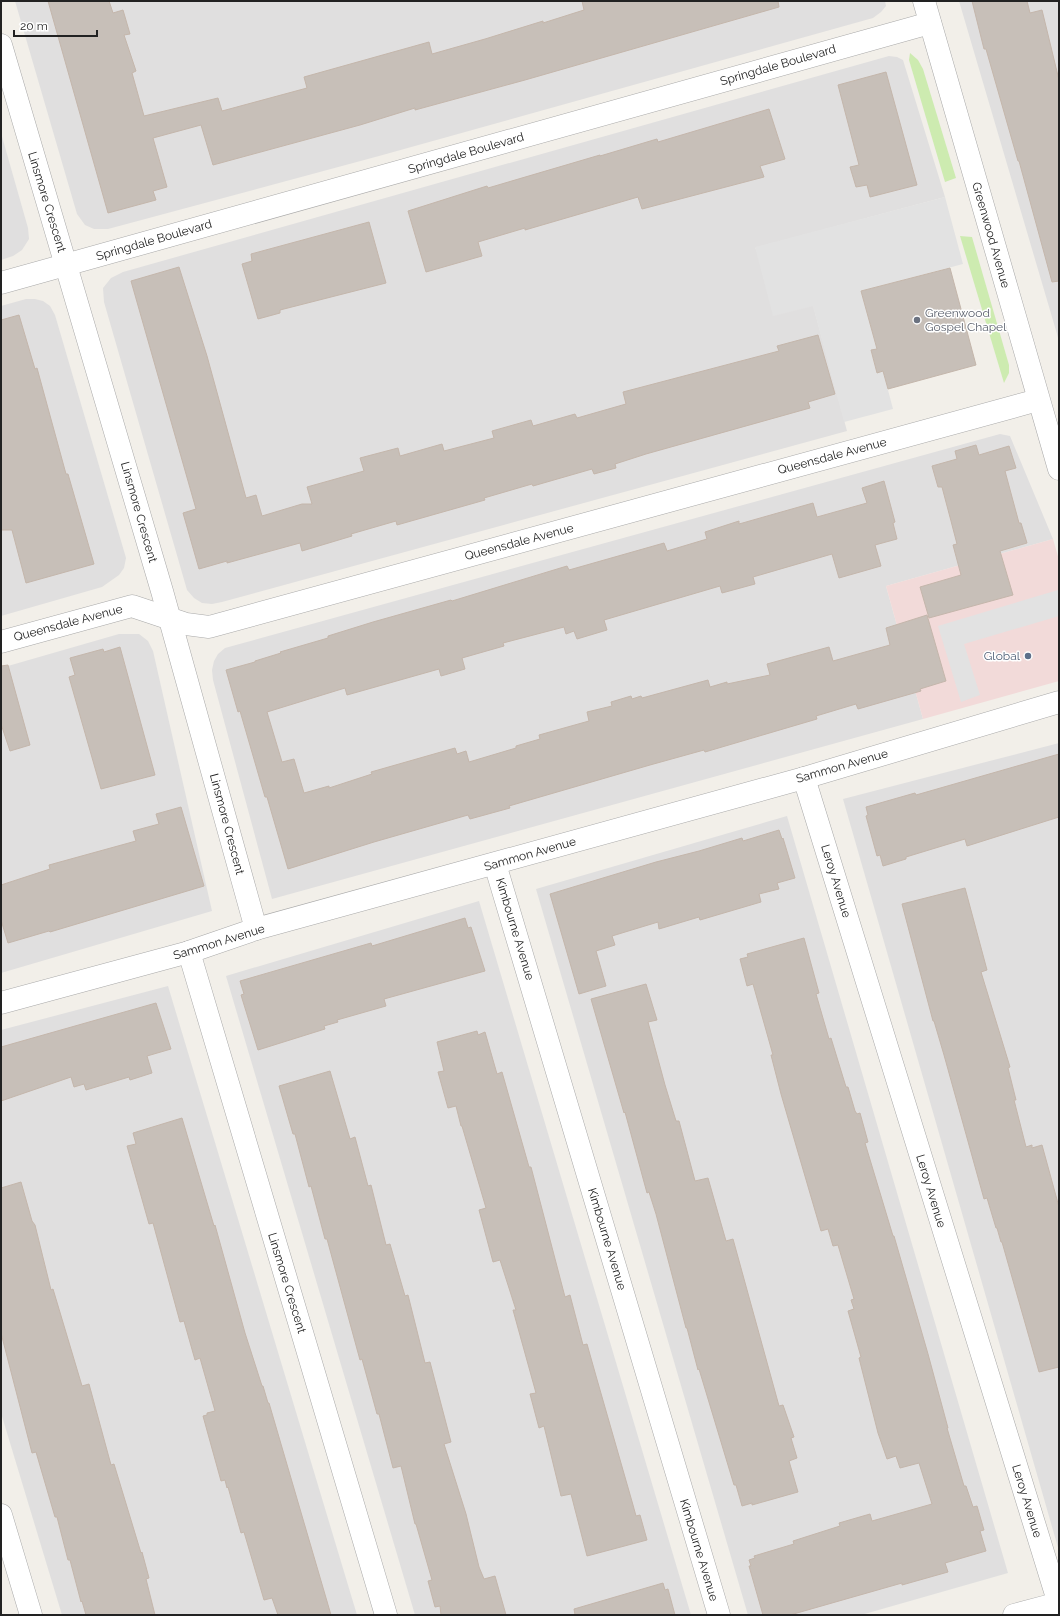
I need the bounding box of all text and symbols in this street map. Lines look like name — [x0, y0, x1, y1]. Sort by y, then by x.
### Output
scale bar — [14, 12, 97, 38]
text: 20 m — [20, 19, 48, 33]
street label: Springdale Boulevard — [718, 42, 838, 88]
street label: Springdale Boulevard — [406, 130, 526, 176]
street label: Linsmore Crescent — [25, 150, 69, 254]
street label: Greenwood Avenue — [969, 180, 1013, 290]
street label: Springdale Boulevard — [94, 217, 214, 263]
place label: Greenwood Gospel Chapel — [925, 306, 1007, 334]
marker: Greenwood Gospel Chapel — [912, 315, 922, 325]
street label: Queensdale Avenue — [776, 435, 888, 477]
street label: Linsmore Crescent — [118, 460, 160, 564]
street label: Queensdale Avenue — [463, 521, 575, 563]
street label: Queensdale Avenue — [12, 602, 124, 644]
place label: Global — [984, 649, 1021, 663]
marker: Global — [1023, 651, 1033, 661]
street label: Sammon Avenue — [794, 746, 890, 786]
street label: Linsmore Crescent — [207, 772, 247, 876]
street label: Sammon Avenue — [482, 834, 578, 874]
street label: Leroy Avenue — [818, 843, 854, 919]
street label: Kimbourne Avenue — [493, 876, 537, 982]
street label: Sammon Avenue — [172, 921, 266, 963]
street label: Leroy Avenue — [913, 1153, 949, 1229]
street label: Kimbourne Avenue — [585, 1186, 629, 1292]
street label: Linsmore Crescent — [265, 1231, 309, 1335]
street label: Leroy Avenue — [1009, 1463, 1045, 1539]
street label: Kimbourne Avenue — [677, 1497, 721, 1603]

